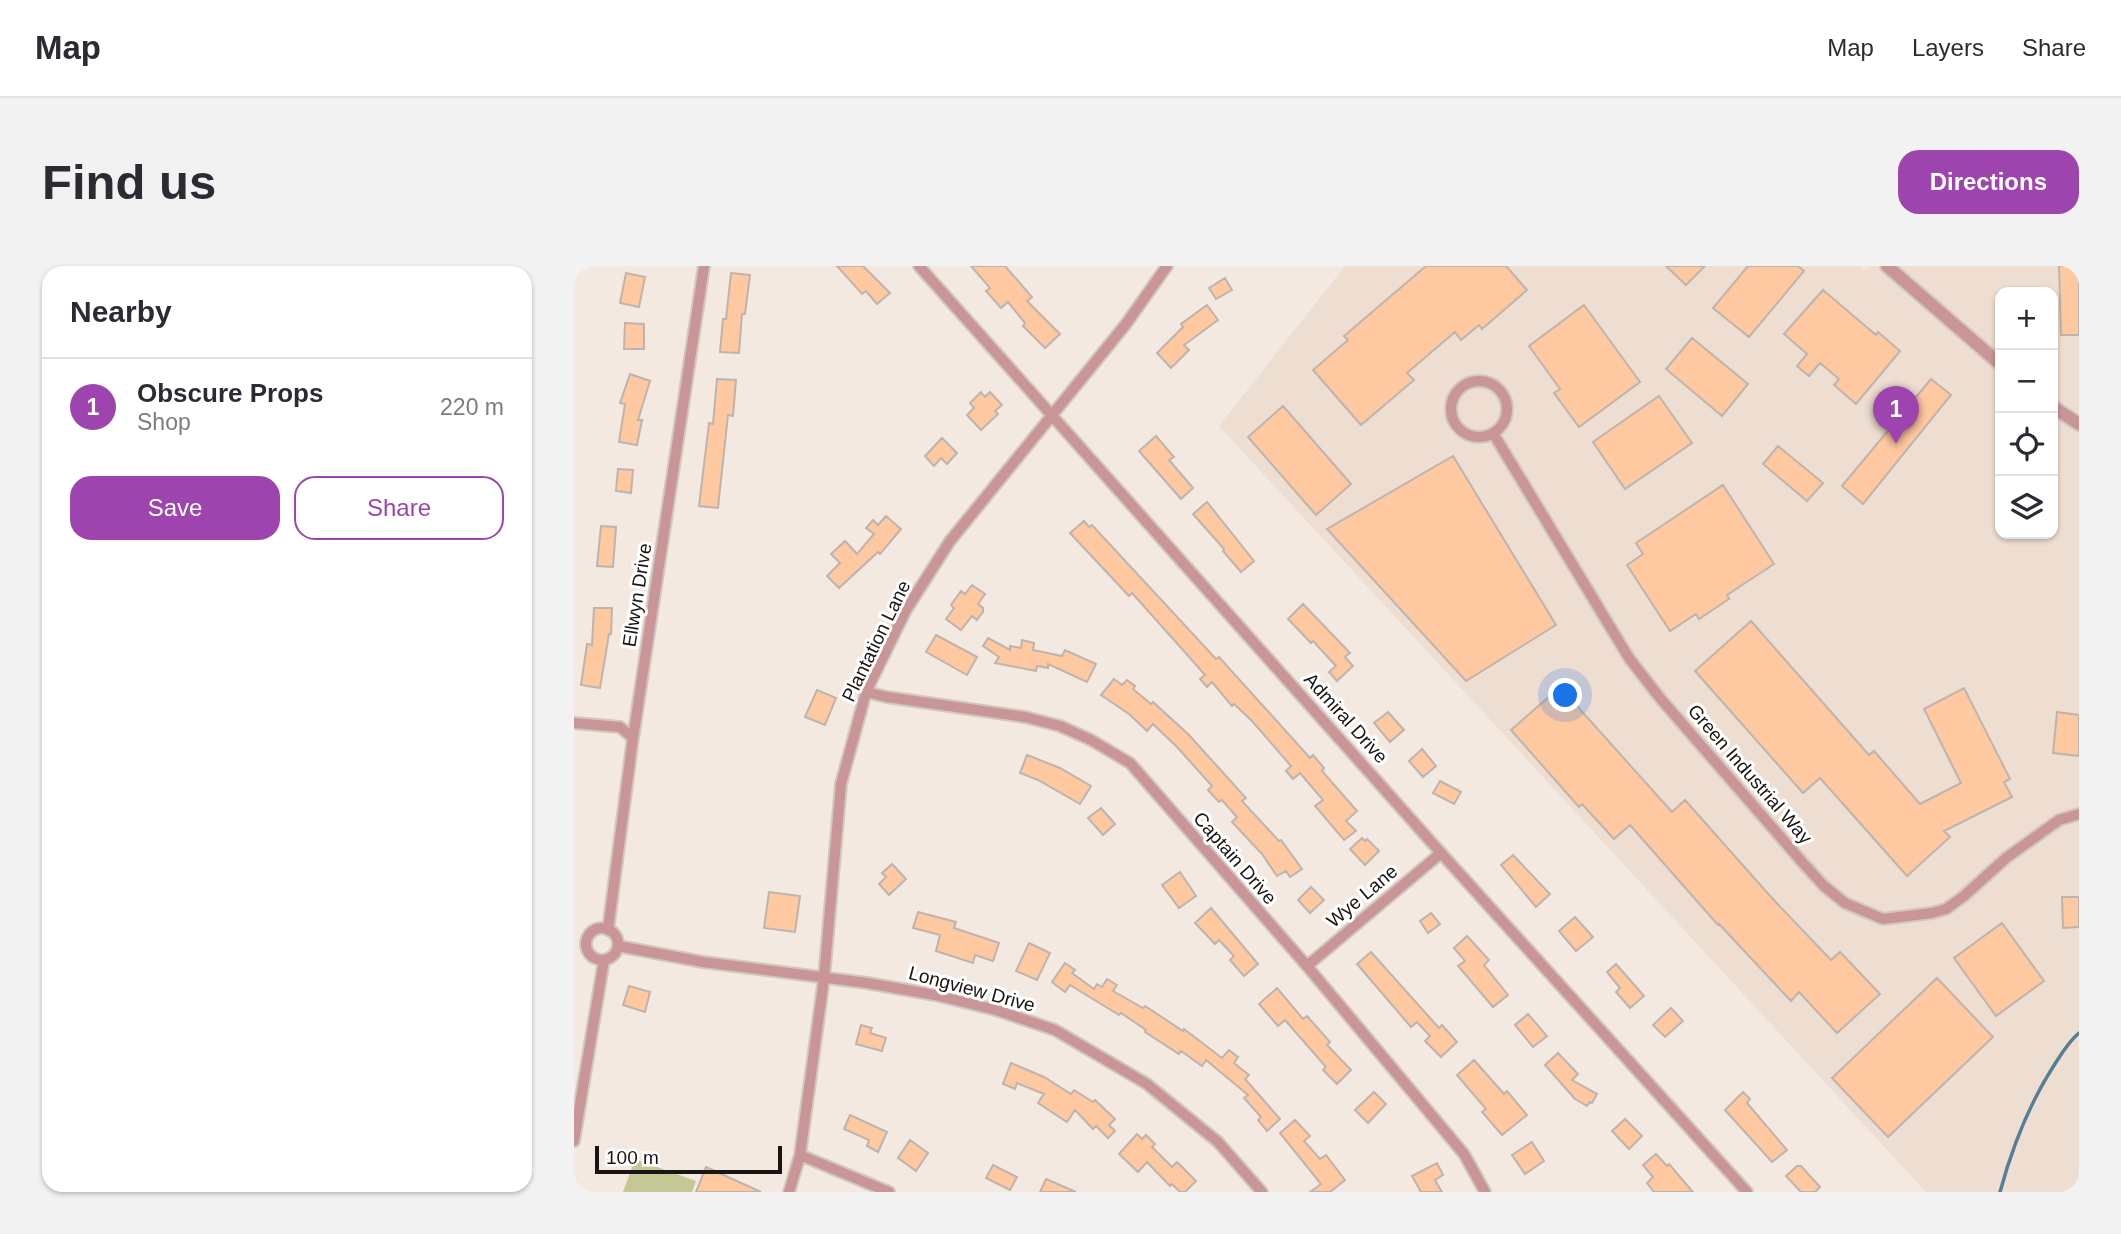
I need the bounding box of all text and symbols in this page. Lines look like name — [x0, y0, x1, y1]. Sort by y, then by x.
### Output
text: Map — [35, 29, 101, 66]
text: Map — [1827, 34, 1874, 61]
text: Layers — [1912, 34, 1984, 61]
text: Share — [2022, 34, 2086, 61]
button: Directions — [1898, 150, 2079, 214]
text: Find us — [42, 155, 216, 209]
map controls — [1995, 287, 2058, 539]
button: + — [1995, 287, 2058, 350]
text: Nearby — [70, 295, 172, 328]
button: − — [1995, 350, 2058, 413]
text: Obscure Props — [137, 378, 323, 408]
pin: 1 — [1873, 386, 1919, 444]
text: 1 — [87, 394, 99, 420]
text: 220 m — [440, 394, 504, 420]
text: Shop — [137, 409, 191, 435]
button: locate — [1995, 413, 2058, 476]
button: Save — [70, 476, 280, 540]
button: Share — [294, 476, 504, 540]
button: layers — [1995, 476, 2058, 539]
street label: Ellwyn Drive — [618, 542, 656, 648]
street label: Plantation Lane — [838, 577, 914, 705]
street label: Admiral Drive — [1300, 669, 1392, 767]
your location — [1548, 678, 1582, 712]
street label: Green Industrial Way — [1684, 700, 1817, 848]
street label: Captain Drive — [1189, 808, 1281, 908]
street label: Wye Lane — [1323, 861, 1401, 931]
street label: Longview Drive — [907, 962, 1037, 1016]
scale bar — [595, 1143, 782, 1175]
text: 100 m — [606, 1147, 659, 1168]

